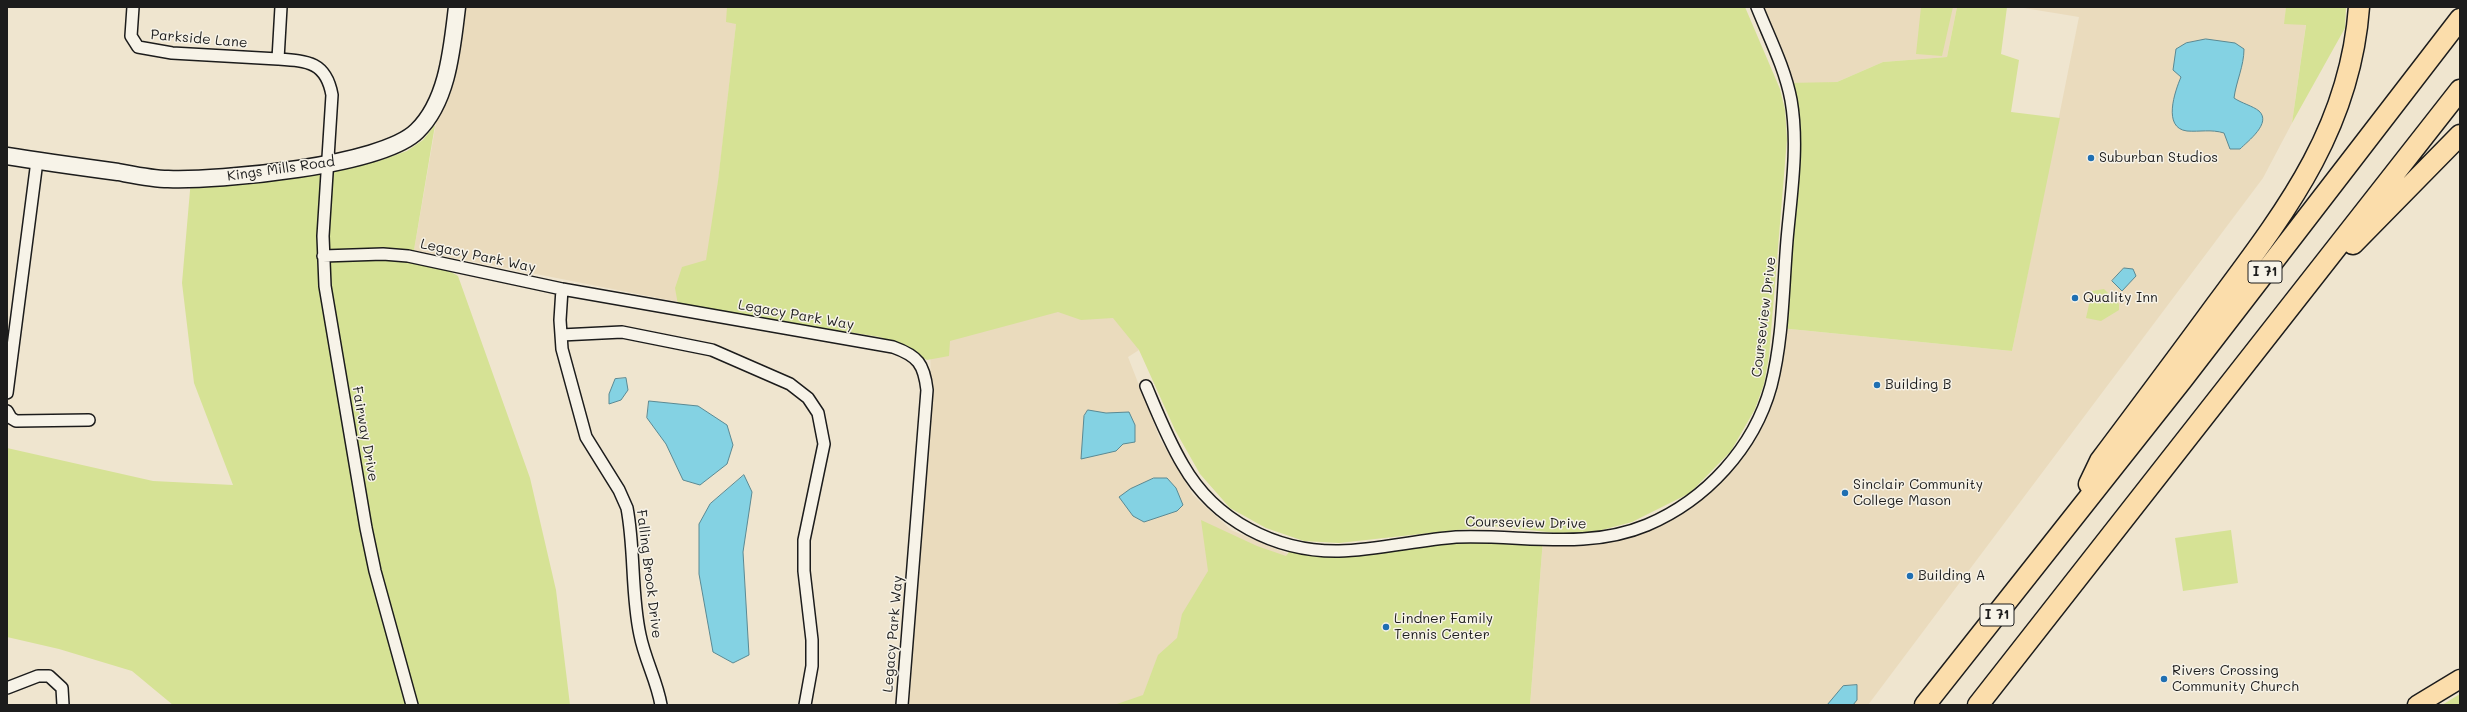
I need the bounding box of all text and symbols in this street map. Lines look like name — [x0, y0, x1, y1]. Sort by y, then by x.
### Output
street label: Parkside Lane — [150, 26, 248, 52]
place label: Suburban Studios — [2099, 150, 2218, 166]
street label: Kings Mills Road — [226, 153, 336, 185]
marker: Suburban Studios — [2086, 153, 2096, 163]
street label: Legacy Park Way — [419, 236, 537, 276]
street label: Courseview Drive — [1748, 256, 1780, 378]
road number: I 71 — [2248, 261, 2282, 283]
place label: Quality Inn — [2083, 290, 2158, 306]
marker: Quality Inn — [2070, 293, 2080, 303]
street label: Legacy Park Way — [737, 297, 855, 333]
place label: Building B — [1885, 377, 1951, 393]
marker: Building B — [1872, 380, 1882, 390]
street label: Fairway Drive — [348, 385, 382, 483]
place label: Sinclair Community College Mason — [1853, 477, 1983, 510]
marker: Sinclair Community College Mason — [1840, 488, 1850, 498]
street label: Falling Brook Drive — [633, 509, 665, 639]
street label: Courseview Drive — [1465, 514, 1587, 532]
place label: Building A — [1918, 568, 1985, 584]
marker: Building A — [1905, 571, 1915, 581]
street label: Legacy Park Way — [880, 575, 906, 693]
road number: I 71 — [1980, 604, 2014, 626]
place label: Lindner Family Tennis Center — [1394, 611, 1493, 644]
marker: Lindner Family Tennis Center — [1381, 622, 1391, 632]
place label: Rivers Crossing Community Church — [2172, 663, 2299, 696]
marker: Rivers Crossing Community Church — [2159, 674, 2169, 684]

